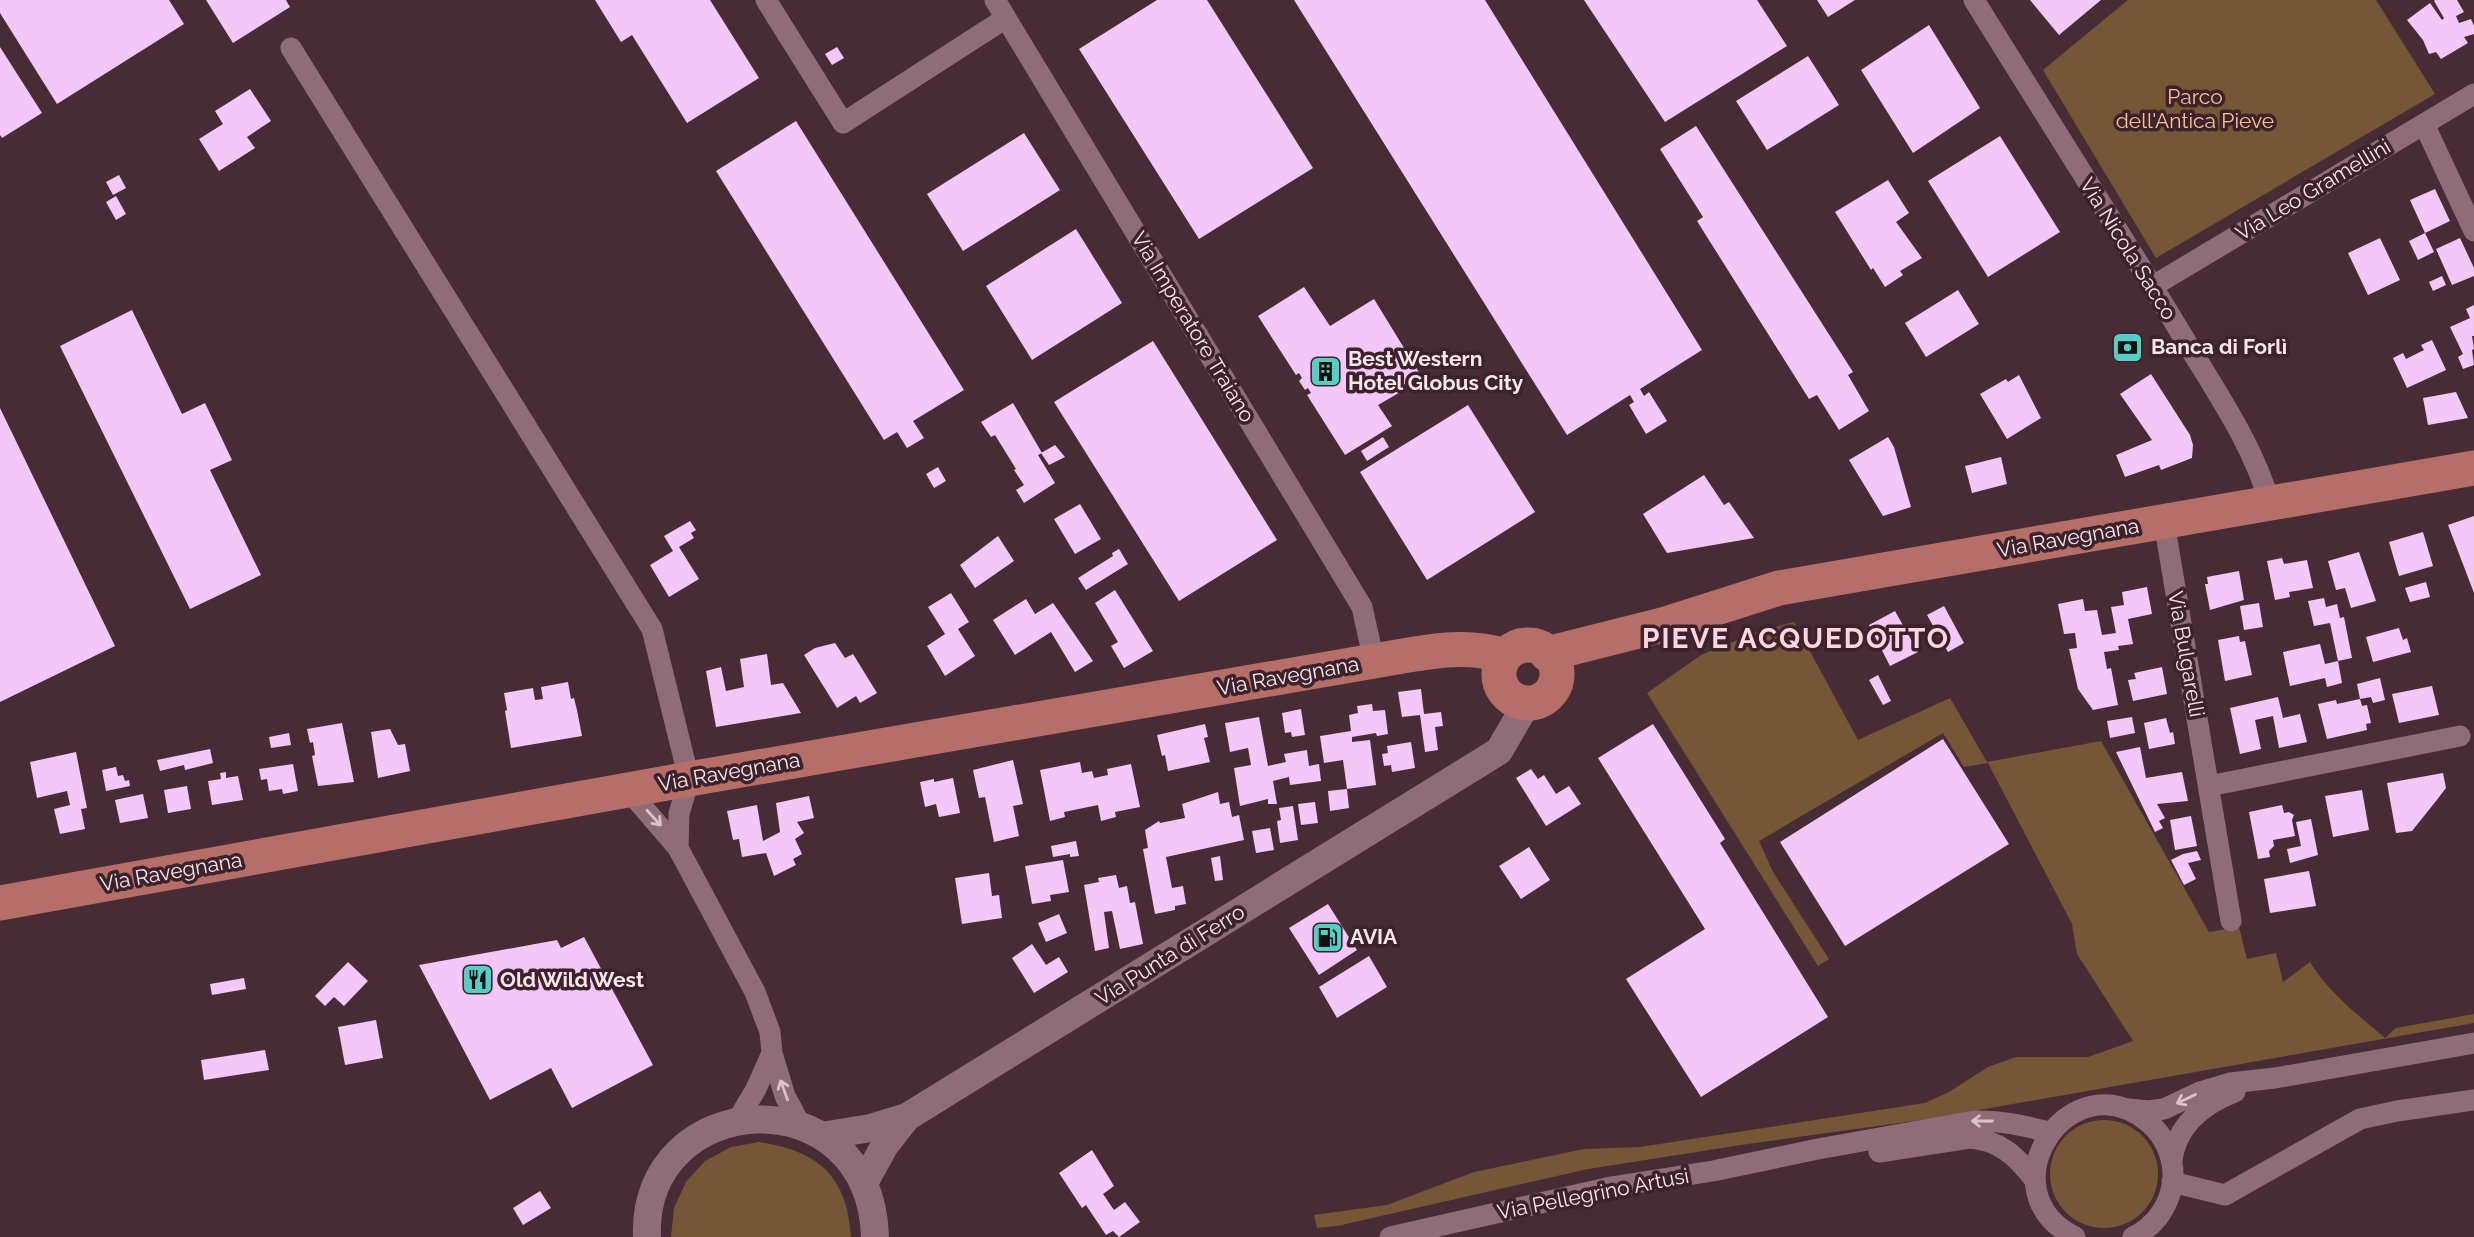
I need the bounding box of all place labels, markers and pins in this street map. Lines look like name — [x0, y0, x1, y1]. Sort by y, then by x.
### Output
bank icon: Banca di Forlì — [2111, 330, 2145, 364]
place label: Banca di Forlì — [2151, 334, 2287, 359]
place label: Best Western Hotel Globus City — [1348, 346, 1524, 395]
building icon: Best Western Hotel Globus City — [1308, 354, 1342, 388]
fuel station icon: AVIA — [1310, 920, 1344, 954]
place label: AVIA — [1350, 924, 1398, 949]
restaurant icon: Old Wild West — [460, 963, 494, 997]
place label: Old Wild West — [500, 967, 644, 992]

